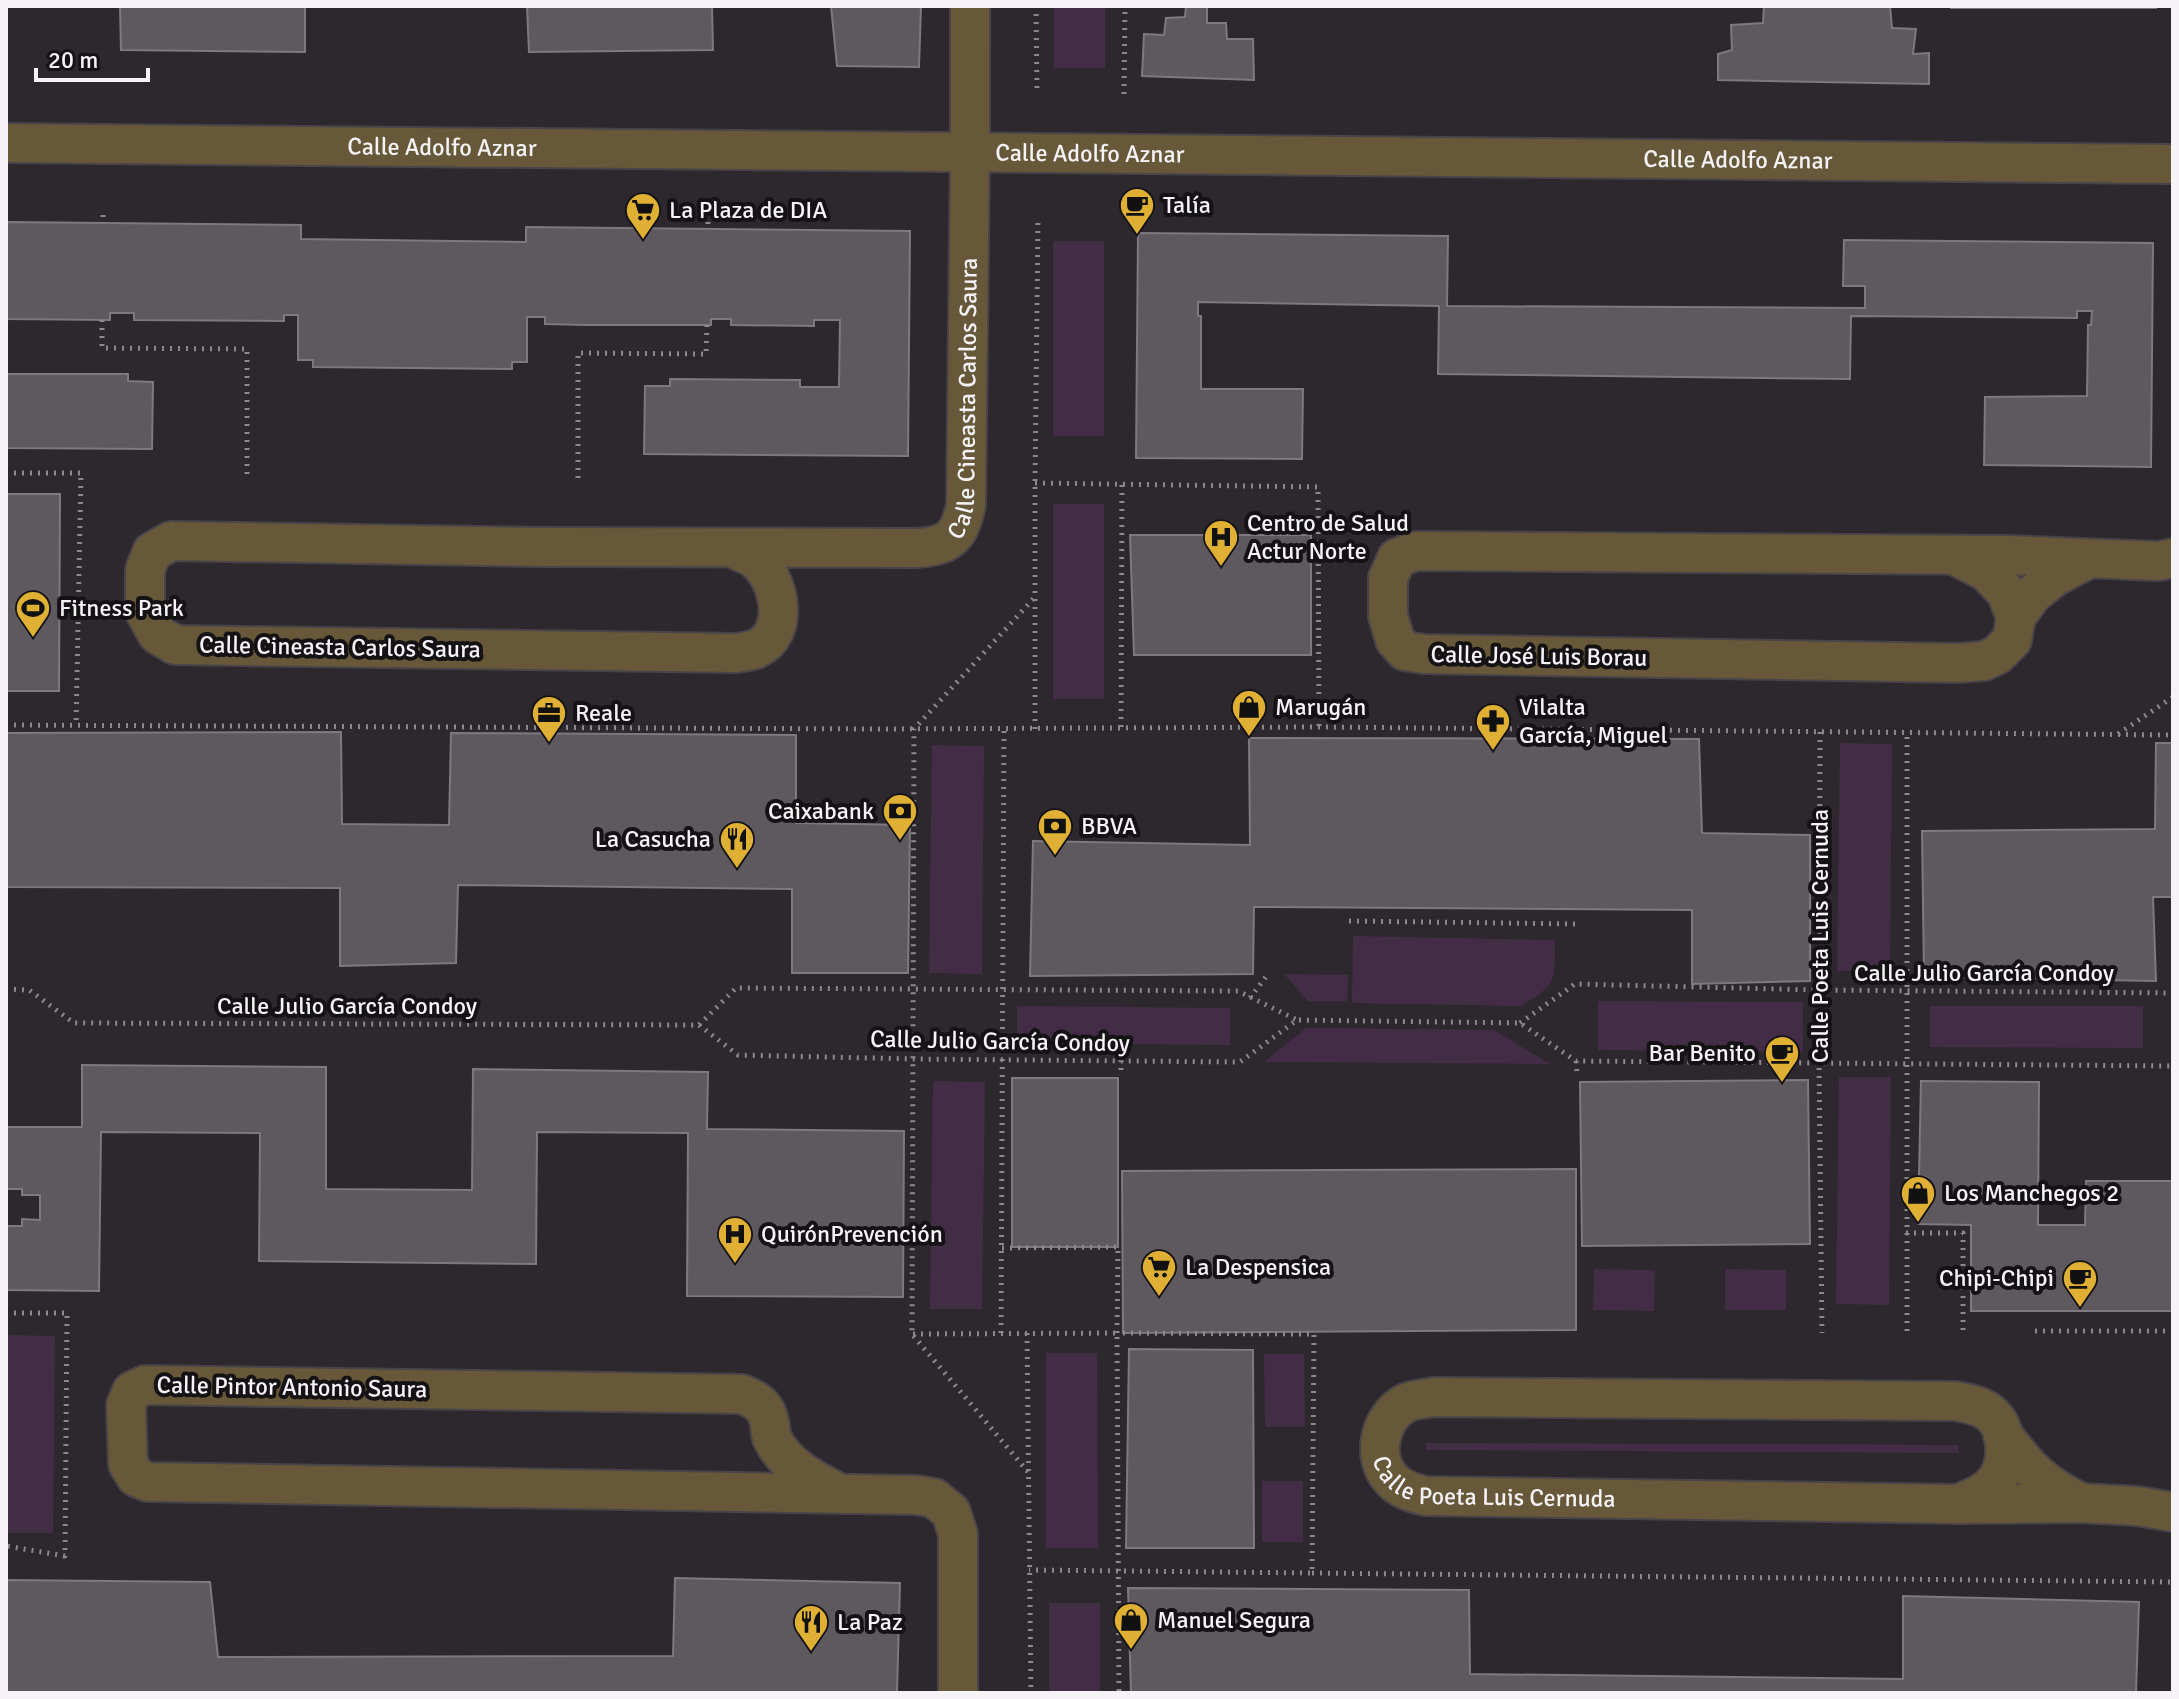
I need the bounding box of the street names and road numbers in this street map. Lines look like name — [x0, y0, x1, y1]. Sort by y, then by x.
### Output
street label: Calle Adolfo Aznar — [347, 131, 537, 163]
street label: Calle Adolfo Aznar — [995, 138, 1185, 169]
street label: Calle Adolfo Aznar — [1643, 144, 1833, 176]
street label: Calle Cineasta Carlos Saura — [940, 257, 984, 545]
street label: Calle Cineasta Carlos Saura — [199, 630, 481, 664]
street label: Calle José Luis Borau — [1430, 639, 1648, 673]
street label: Calle Poeta Luis Cernuda — [1805, 809, 1835, 1063]
street label: Calle Julio García Condoy — [1854, 958, 2114, 988]
street label: Calle Julio García Condoy — [217, 991, 477, 1021]
street label: Calle Julio García Condoy — [870, 1024, 1130, 1058]
street label: Calle Pintor Antonio Saura — [156, 1370, 428, 1404]
street label: Calle Poeta Luis Cernuda — [1366, 1452, 1616, 1514]

